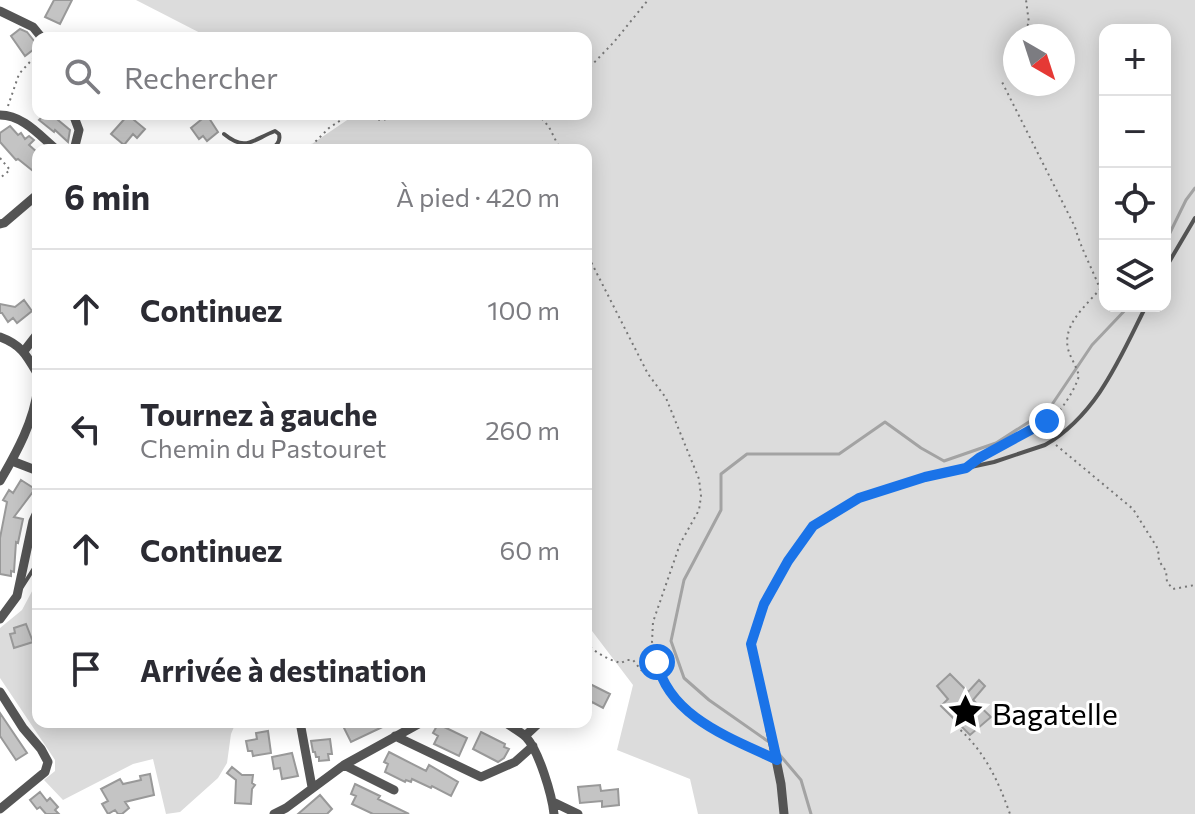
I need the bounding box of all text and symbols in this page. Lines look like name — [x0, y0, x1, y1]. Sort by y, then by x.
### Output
north arrow — [1003, 24, 1075, 96]
map controls — [1099, 24, 1171, 312]
button: + — [1099, 24, 1171, 96]
search box — [32, 32, 592, 120]
icon: search — [60, 54, 104, 98]
text: Rechercher — [124, 58, 278, 95]
button: − — [1099, 96, 1171, 168]
button: locate — [1099, 168, 1171, 240]
text: 6 min — [64, 175, 150, 217]
text: À pied · 420 m — [396, 181, 560, 212]
button: layers — [1099, 240, 1171, 312]
icon: ahead — [64, 287, 108, 331]
text: Continuez — [140, 291, 283, 328]
text: 100 m — [487, 294, 560, 325]
text: Tournez à gauche — [140, 395, 377, 432]
route end — [1029, 403, 1065, 439]
icon: left — [64, 407, 108, 451]
text: 260 m — [485, 414, 560, 445]
text: Chemin du Pastouret — [140, 432, 387, 463]
icon: ahead — [64, 527, 108, 571]
text: Continuez — [140, 531, 283, 568]
text: 60 m — [500, 534, 560, 565]
route start — [639, 644, 675, 680]
icon: arrive — [64, 647, 108, 691]
text: Arrivée à destination — [140, 651, 427, 688]
place icon: Bagatelle — [947, 693, 985, 731]
place label: Bagatelle — [992, 694, 1118, 731]

